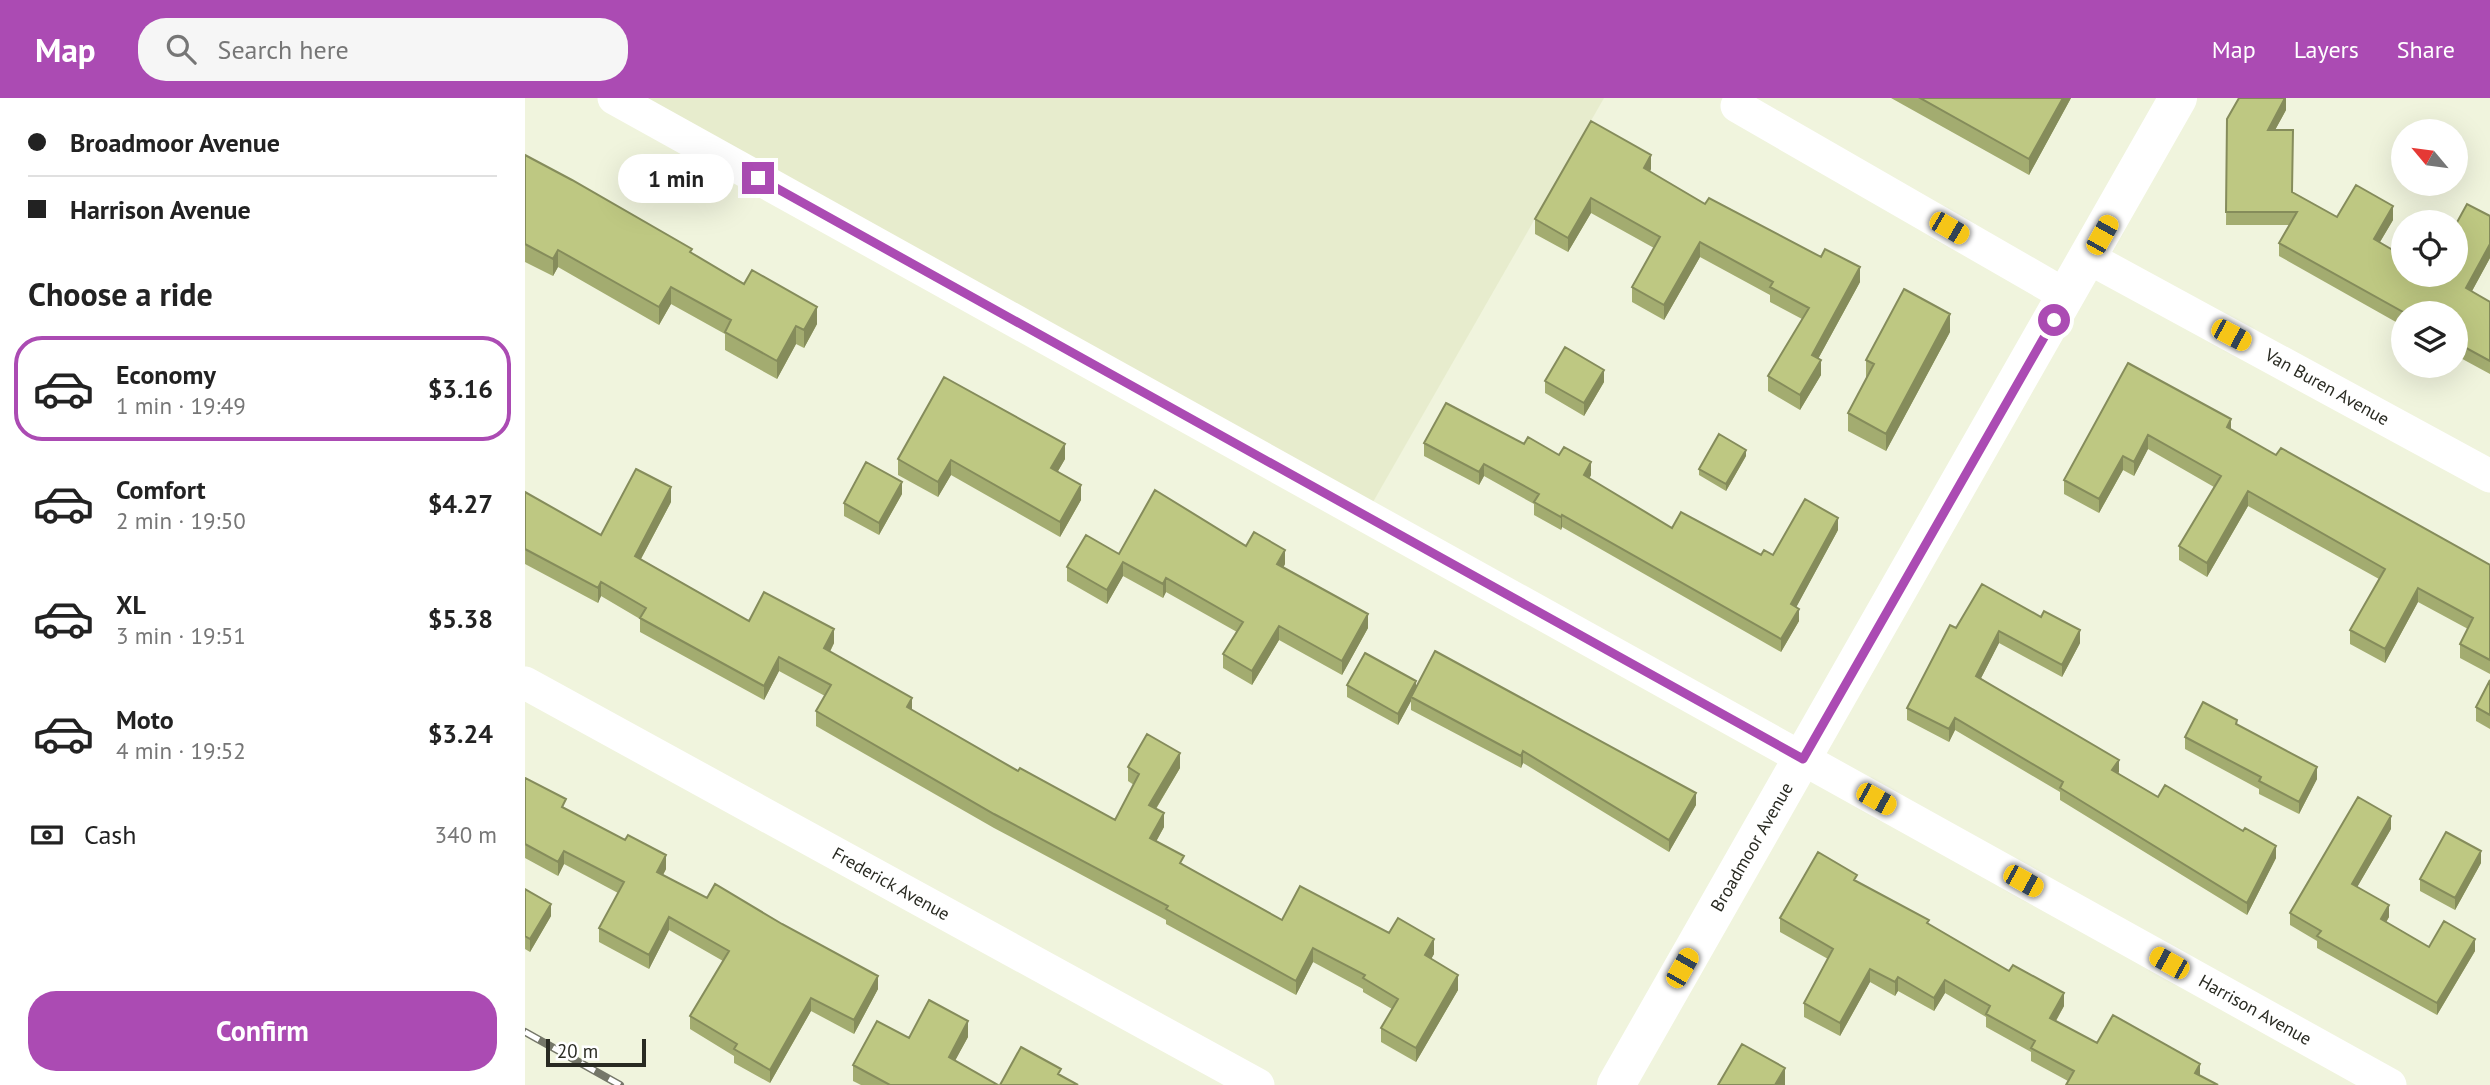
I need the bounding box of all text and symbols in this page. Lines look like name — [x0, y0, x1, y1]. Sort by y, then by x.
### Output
search box — [138, 18, 628, 81]
text: Map — [35, 28, 96, 71]
icon: search — [162, 30, 200, 68]
text: Search here — [218, 33, 349, 66]
text: Map — [2212, 34, 2256, 65]
text: Layers — [2294, 34, 2359, 65]
text: Share — [2397, 34, 2455, 65]
north arrow — [2391, 119, 2467, 196]
map controls — [2391, 119, 2468, 378]
text: Broadmoor Avenue — [70, 126, 280, 159]
callout: 1 min — [618, 154, 733, 202]
route end — [742, 162, 774, 194]
text: 1 min — [648, 164, 704, 193]
text: Harrison Avenue — [70, 193, 251, 226]
car — [1926, 208, 1973, 248]
button: locate — [2391, 210, 2468, 287]
car — [2083, 212, 2122, 258]
text: Choose a ride — [28, 273, 213, 315]
button: layers — [2391, 301, 2468, 378]
route start — [2038, 304, 2070, 336]
car — [2208, 316, 2255, 354]
street label: Van Buren Avenue — [2260, 342, 2393, 430]
icon: car — [32, 357, 95, 420]
text: Economy — [116, 358, 216, 391]
text: $3.16 — [428, 372, 493, 405]
text: 1 min · 19:49 — [116, 391, 246, 420]
icon: car — [32, 472, 95, 535]
text: Comfort — [116, 473, 206, 506]
text: $4.27 — [428, 487, 493, 520]
text: 2 min · 19:50 — [116, 506, 246, 535]
icon: car — [32, 587, 95, 650]
text: XL — [116, 588, 146, 621]
text: $5.38 — [428, 602, 493, 635]
text: 3 min · 19:51 — [116, 621, 246, 650]
icon: car — [32, 702, 95, 765]
text: Moto — [116, 703, 174, 736]
text: $3.24 — [428, 717, 493, 750]
text: 4 min · 19:52 — [116, 736, 246, 765]
street label: Broadmoor Avenue — [1705, 778, 1798, 915]
car — [1853, 780, 1900, 818]
icon: cash — [28, 816, 66, 854]
text: Cash — [84, 818, 136, 851]
text: 340 m — [435, 820, 497, 849]
street label: Frederick Avenue — [828, 842, 954, 925]
car — [2000, 862, 2047, 900]
car — [2146, 944, 2193, 982]
car — [1663, 945, 1702, 991]
street label: Harrison Avenue — [2195, 969, 2316, 1050]
button: Confirm — [28, 991, 497, 1071]
scale bar — [546, 1036, 646, 1068]
text: 20 m — [557, 1039, 598, 1063]

